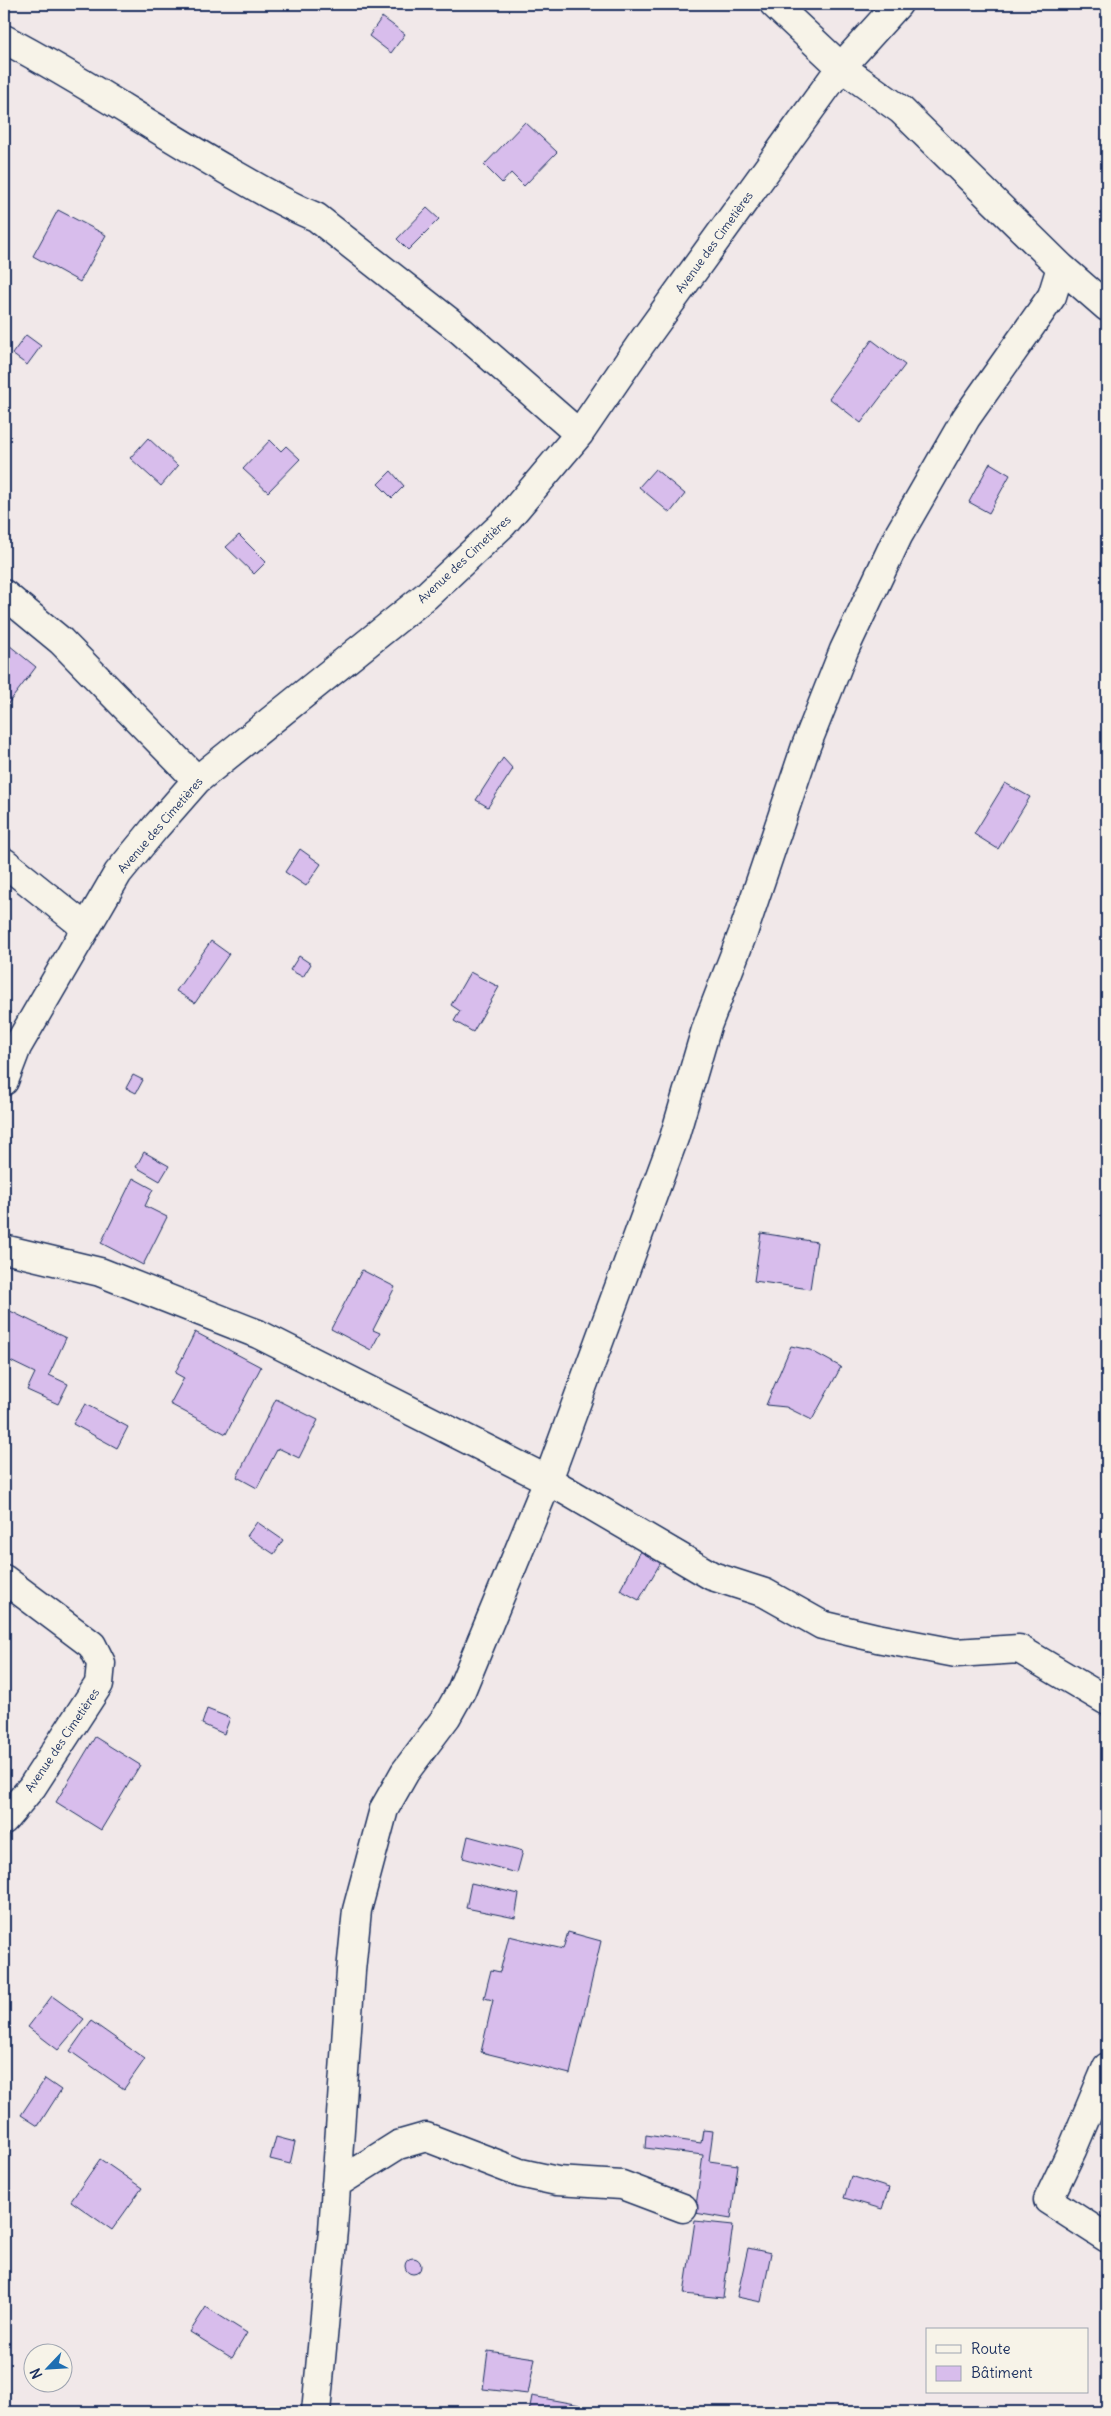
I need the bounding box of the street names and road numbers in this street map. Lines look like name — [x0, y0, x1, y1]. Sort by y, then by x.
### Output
street label: Avenue des Cimetières — [672, 188, 756, 296]
street label: Avenue des Cimetières — [414, 512, 514, 606]
street label: Avenue des Cimetières — [114, 774, 206, 876]
street label: Avenue des Cimetières — [22, 1685, 102, 1795]

